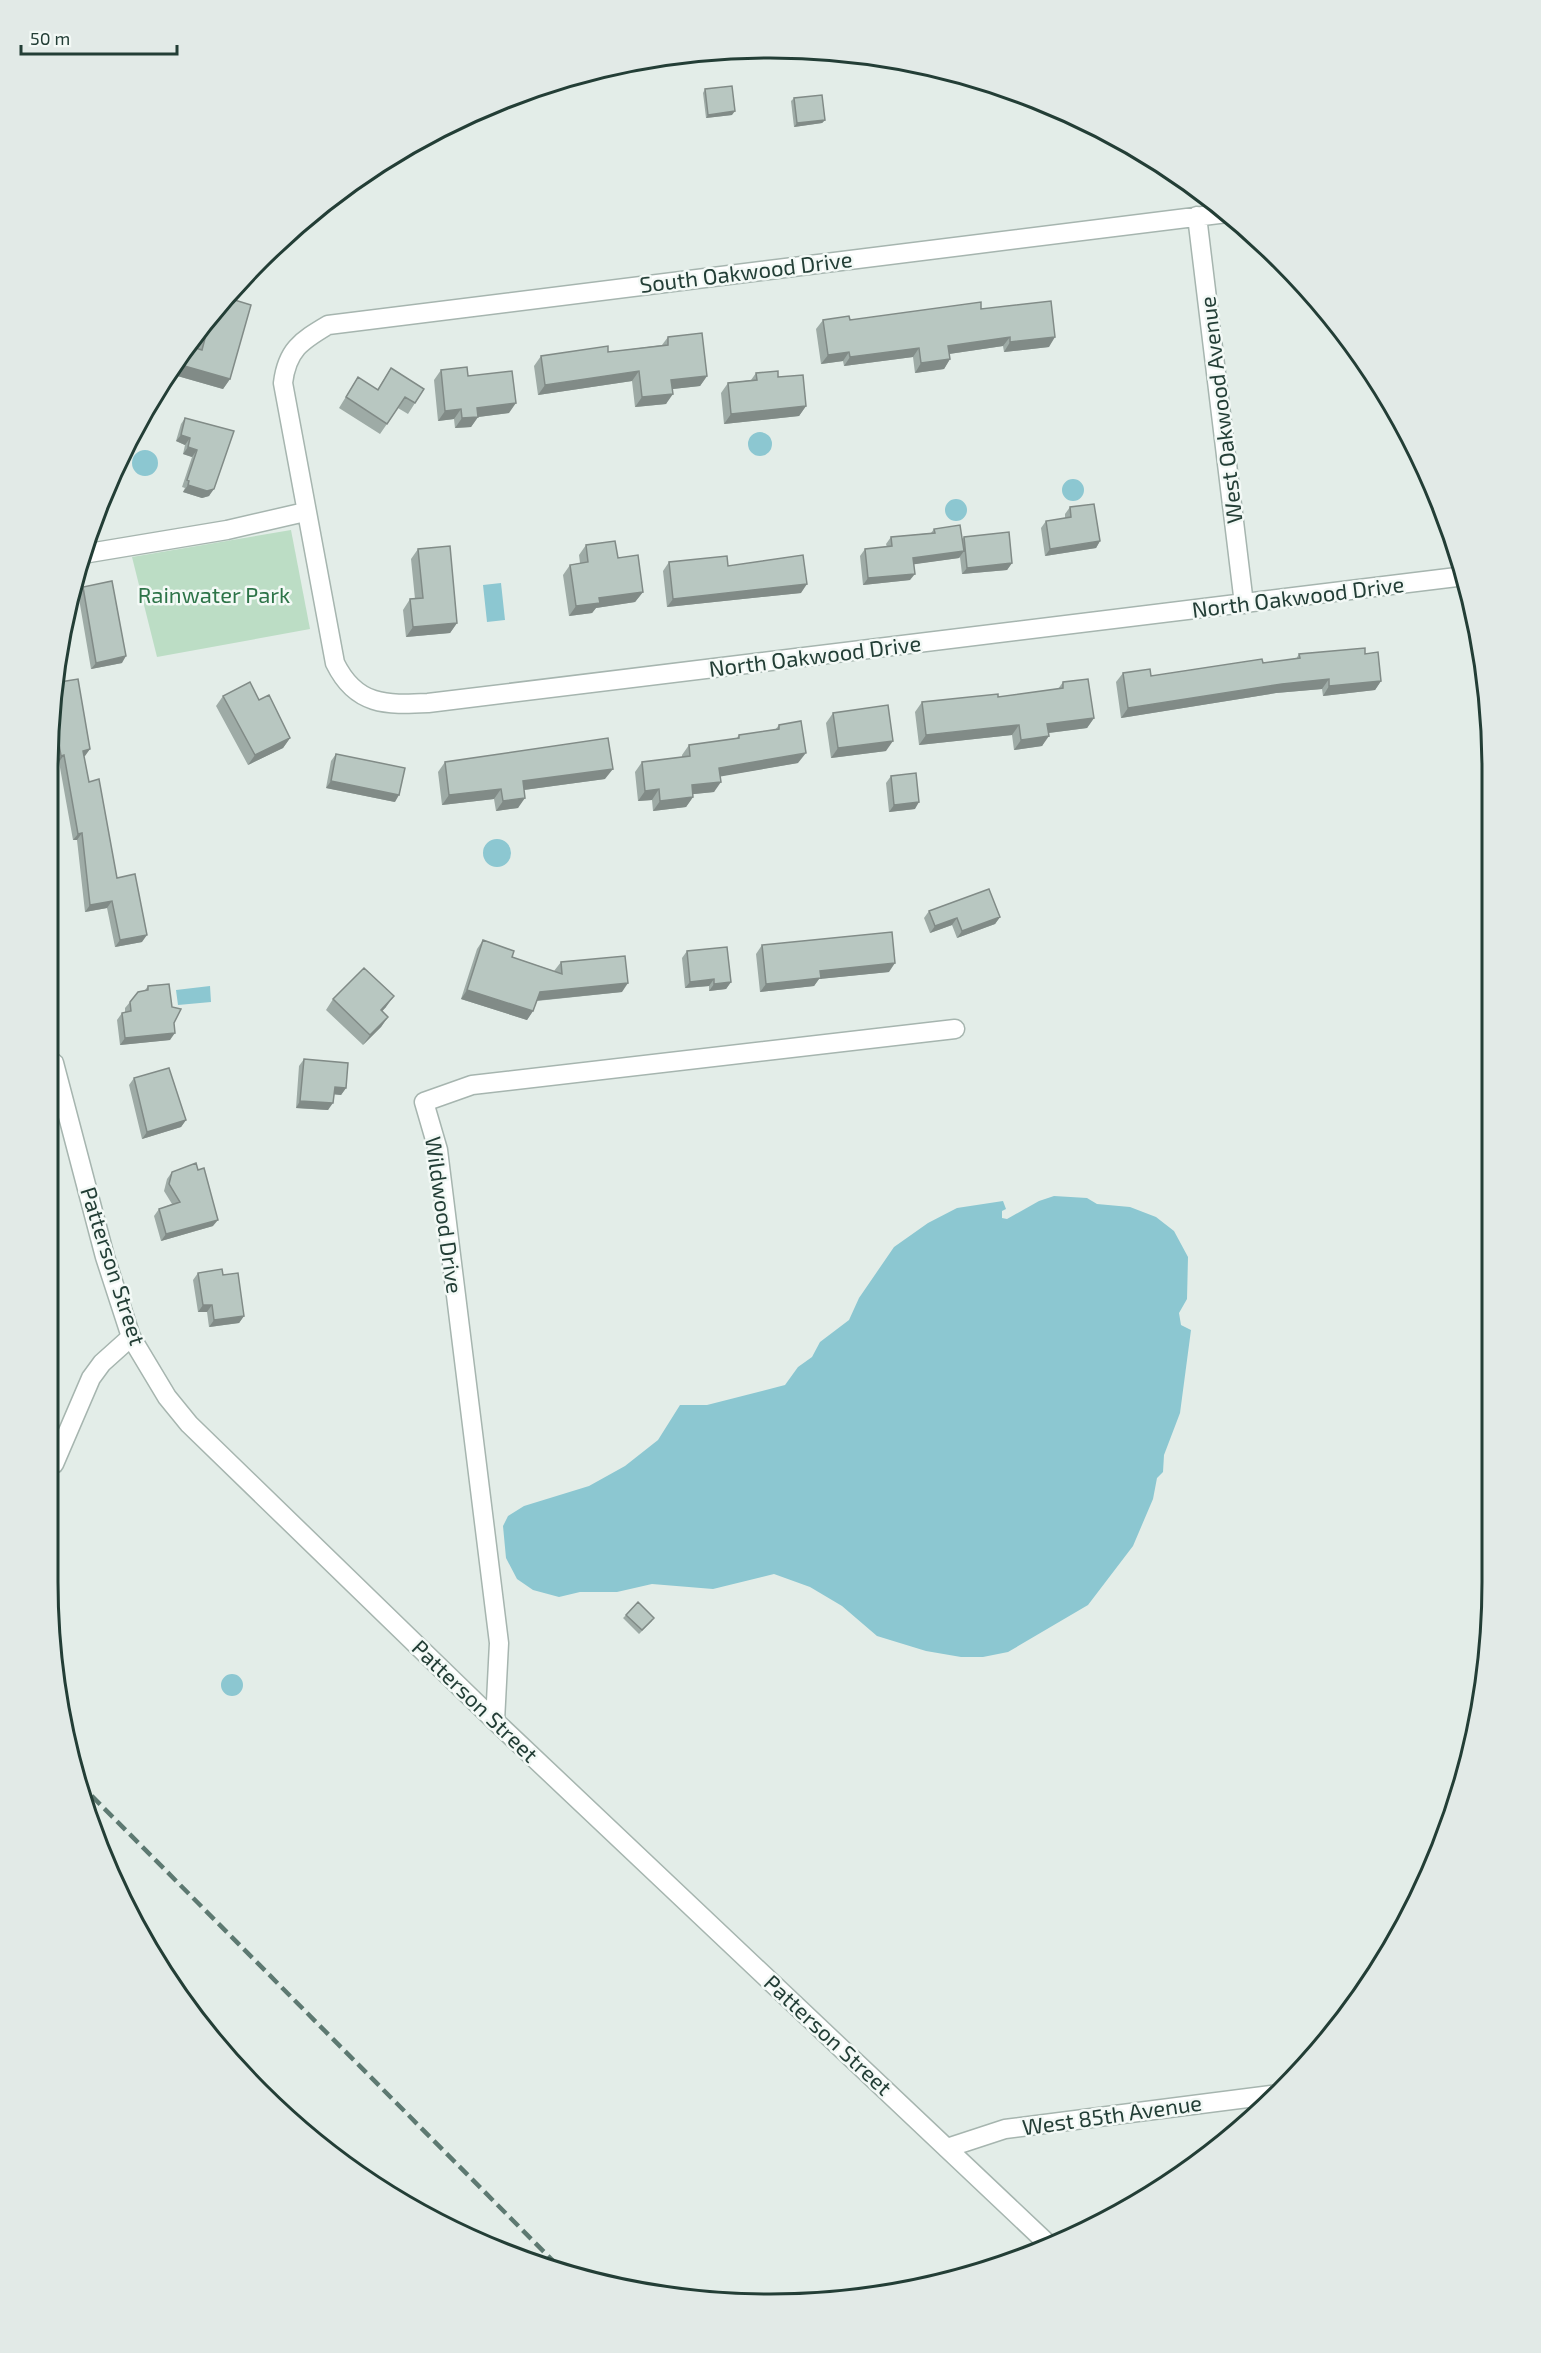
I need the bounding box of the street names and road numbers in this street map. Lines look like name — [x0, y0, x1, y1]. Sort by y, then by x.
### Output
street label: South Oakwood Drive — [638, 245, 854, 297]
street label: West Oakwood Avenue — [1193, 295, 1247, 525]
street label: North Oakwood Drive — [1190, 570, 1406, 622]
street label: North Oakwood Drive — [707, 629, 923, 681]
street label: Wildwood Drive — [421, 1135, 469, 1295]
street label: Patterson Street — [76, 1183, 152, 1348]
street label: Patterson Street — [407, 1634, 544, 1767]
street label: Patterson Street — [760, 1969, 898, 2100]
street label: West 85th Avenue — [1020, 2089, 1203, 2139]

